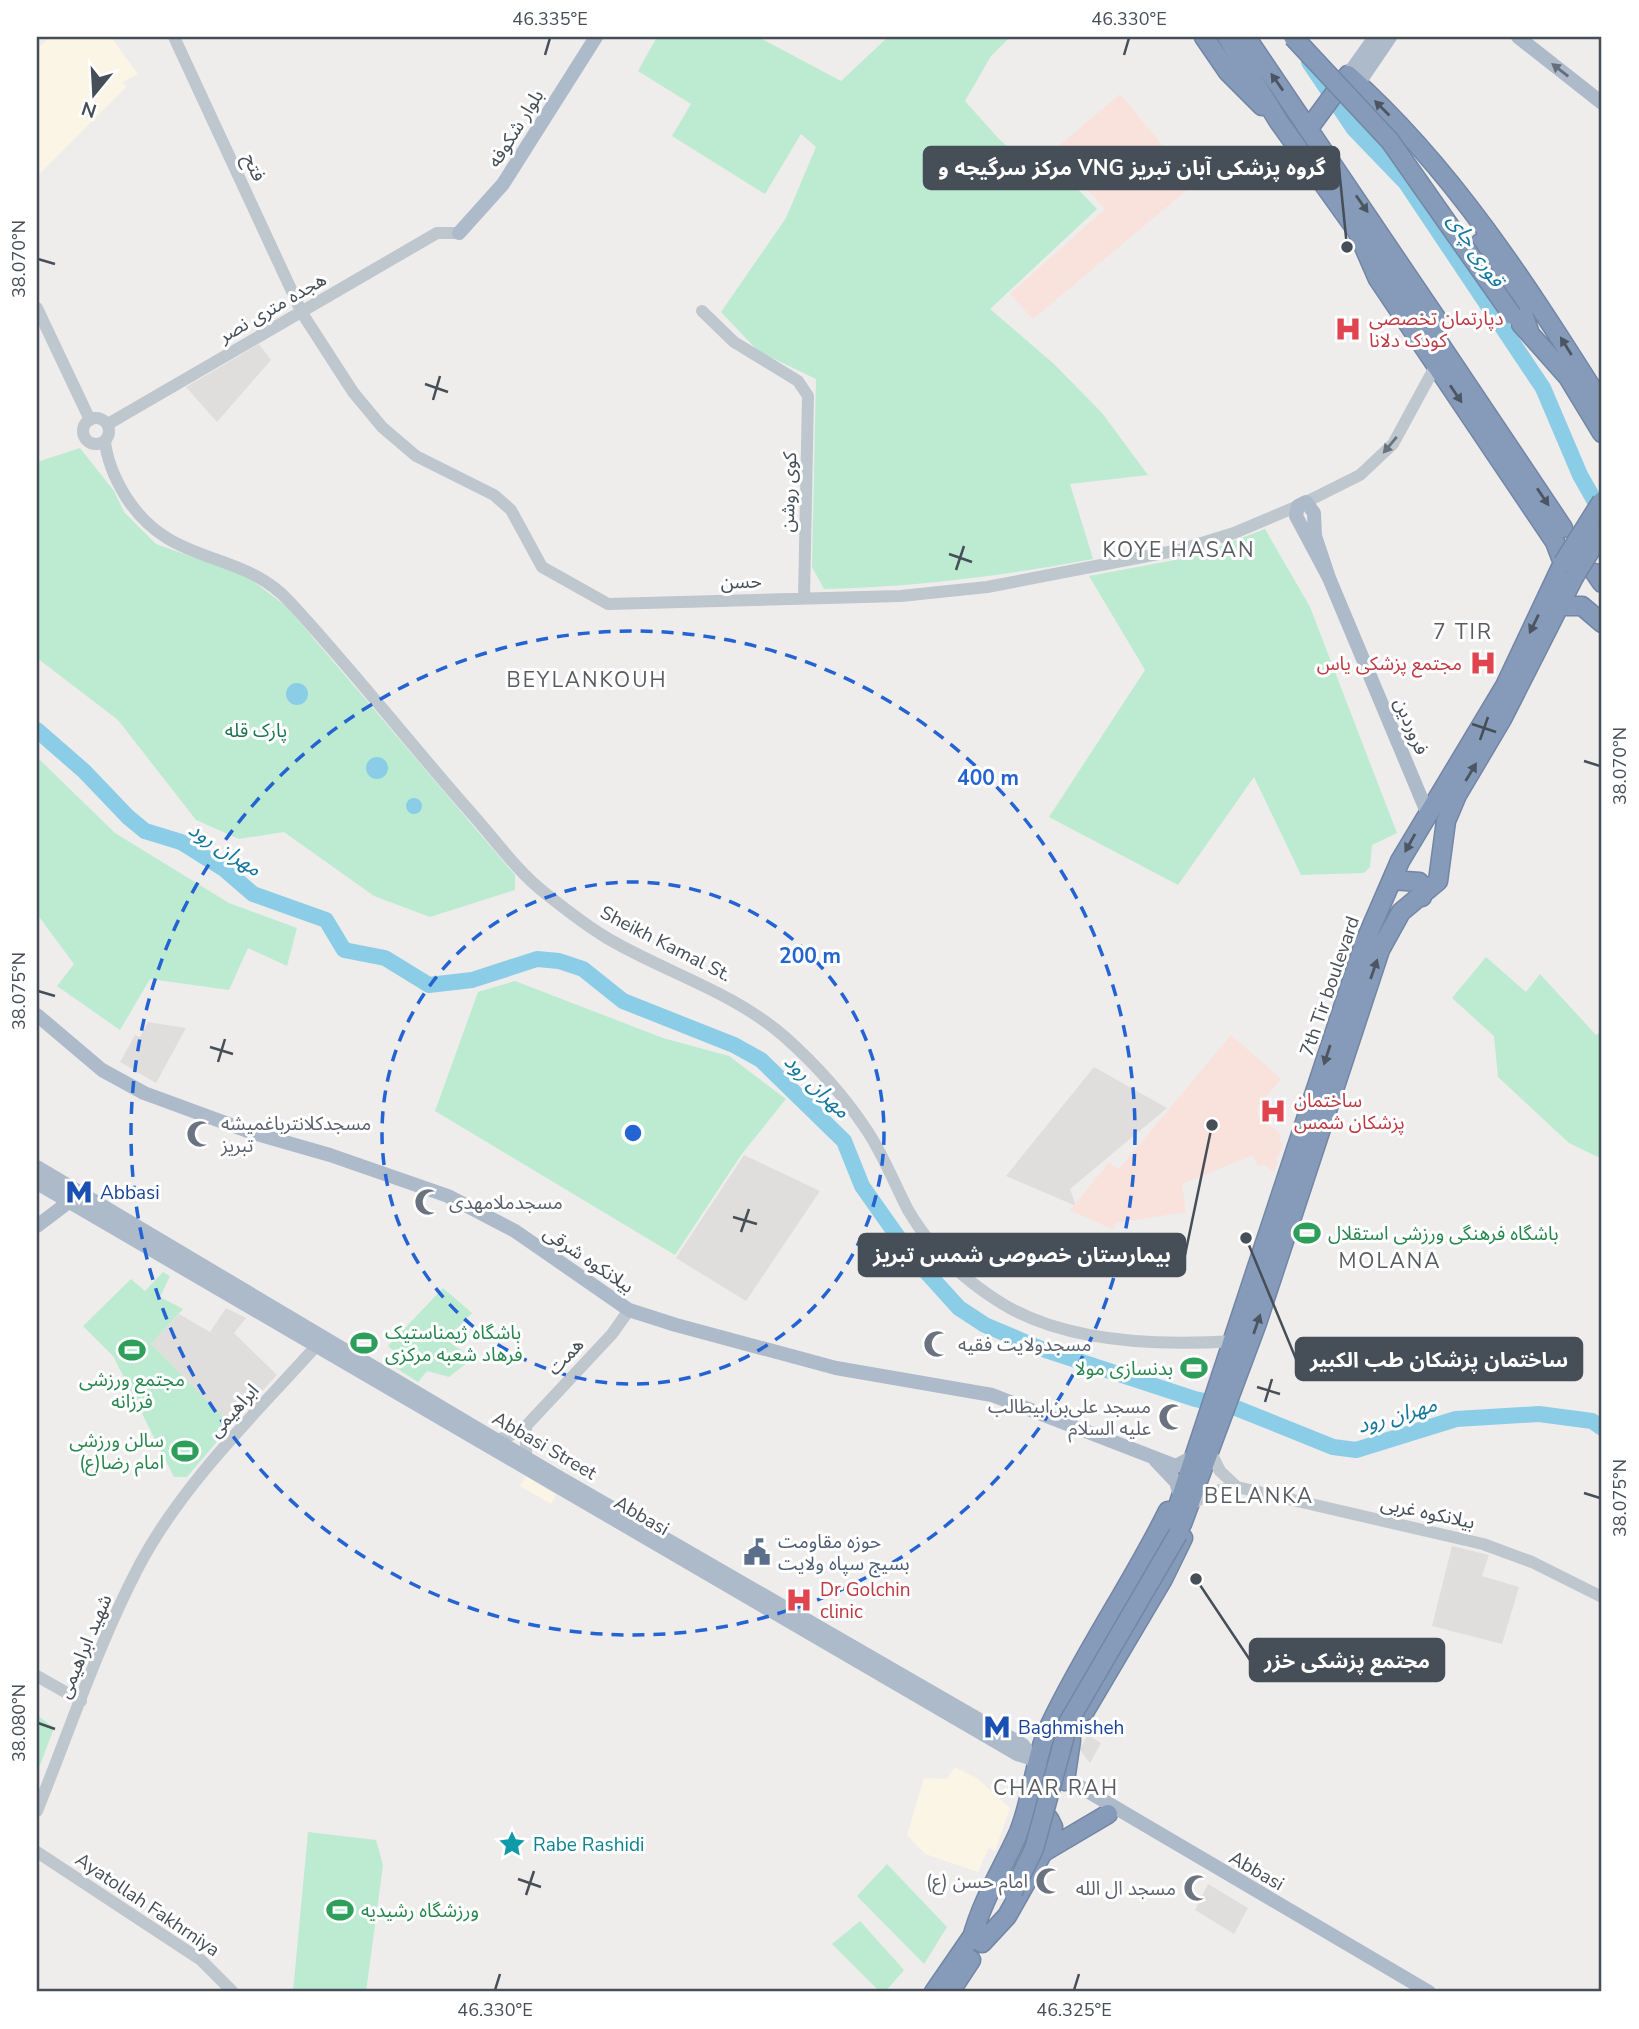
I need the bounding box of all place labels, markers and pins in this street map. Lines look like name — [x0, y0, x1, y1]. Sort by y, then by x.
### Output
callout: مرکز سرگیجه و VNG گروه پزشکی آبان تبریز — [924, 147, 1339, 189]
place label: دپارتمان تخصصی کودک دلانا — [1369, 306, 1504, 354]
hospital icon: دپارتمان تخصصی کودک دلانا — [1333, 314, 1363, 344]
hospital icon: مجتمع پزشکی یاس — [1468, 648, 1498, 678]
place label: مجتمع پزشکی یاس — [1317, 651, 1462, 678]
place label: ساختمان پزشکان شمس — [1294, 1088, 1405, 1136]
hospital icon: ساختمان پزشکان شمس — [1258, 1096, 1288, 1126]
place label: مسجدکلانترباغمیشه تبریز — [220, 1111, 371, 1159]
mosque icon: مسجدکلانترباغمیشه تبریز — [185, 1119, 215, 1149]
centre of rings — [621, 1121, 645, 1145]
metro station icon: Abbasi — [64, 1177, 94, 1207]
place label: Abbasi — [100, 1180, 160, 1206]
mosque icon: مسجدملامهدی — [413, 1187, 443, 1217]
place label: مسجدملامهدی — [449, 1190, 563, 1216]
sports icon: باشگاه فرهنگی ورزشی استقلال — [1292, 1218, 1322, 1248]
place label: باشگاه فرهنگی ورزشی استقلال — [1328, 1221, 1559, 1247]
callout: بیمارستان خصوصی شمس تبریز — [859, 1234, 1185, 1276]
place label: باشگاه ژیمناستیک فرهاد شعبه مرکزی — [385, 1320, 523, 1368]
sports icon: باشگاه ژیمناستیک فرهاد شعبه مرکزی — [349, 1328, 379, 1358]
mosque icon: مسجدولایت فقیه — [922, 1329, 952, 1359]
place label: مسجدولایت فقیه — [958, 1332, 1091, 1358]
sports icon: مجتمع ورزشی فرزانه — [117, 1335, 147, 1365]
callout: ساختمان پزشکان طب الکبیر — [1296, 1338, 1582, 1380]
sports icon: بدنسازی مولا — [1179, 1353, 1209, 1383]
place label: بدنسازی مولا — [1075, 1356, 1173, 1382]
place label: مجتمع ورزشی فرزانه — [79, 1367, 185, 1415]
place label: مسجد علی‌بن‌ابیطالب علیه السلام — [988, 1394, 1151, 1443]
mosque icon: مسجد علی‌بن‌ابیطالب علیه السلام — [1157, 1402, 1187, 1432]
place label: سالن ورزشی امام رضا(ع) — [69, 1428, 164, 1477]
sports icon: سالن ورزشی امام رضا(ع) — [170, 1436, 200, 1466]
place label: حوزه مقاومت بسیج سپاه ولایت — [778, 1529, 910, 1578]
public building icon: حوزه مقاومت بسیج سپاه ولایت — [742, 1537, 772, 1567]
place label: Dr Golchin clinic — [820, 1577, 910, 1625]
hospital icon: Dr Golchin clinic — [784, 1585, 814, 1615]
callout: مجتمع پزشکی خزر — [1250, 1639, 1444, 1681]
metro station icon: Baghmisheh — [982, 1712, 1012, 1742]
place label: Baghmisheh — [1018, 1715, 1124, 1741]
place icon: Rabe Rashidi — [497, 1829, 527, 1859]
place label: Rabe Rashidi — [533, 1832, 644, 1858]
mosque icon: امام حسن (ع) — [1034, 1866, 1064, 1896]
place label: امام حسن (ع) — [926, 1869, 1028, 1896]
mosque icon: مسجد ال الله — [1182, 1873, 1212, 1903]
place label: مسجد ال الله — [1076, 1876, 1176, 1902]
sports icon: ورزشگاه رشیدیه — [325, 1895, 355, 1925]
place label: ورزشگاه رشیدیه — [361, 1898, 479, 1924]

